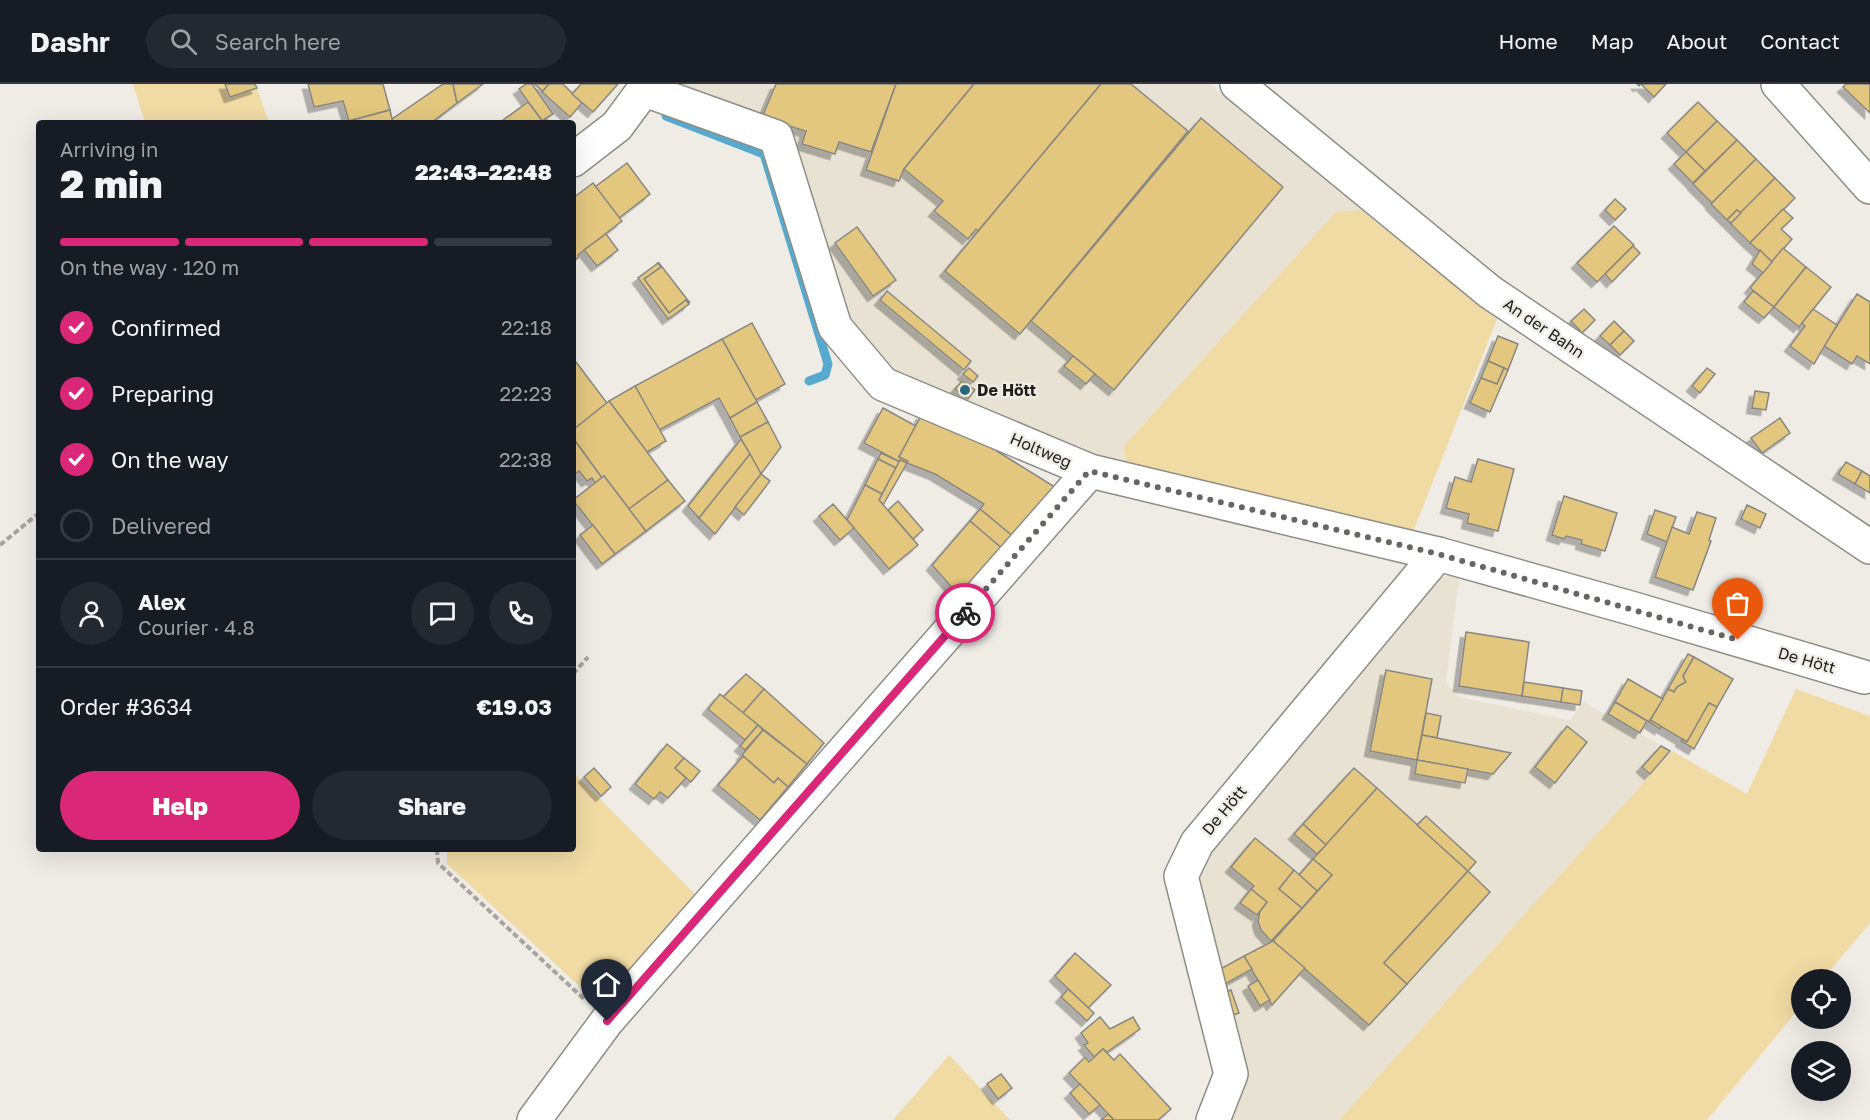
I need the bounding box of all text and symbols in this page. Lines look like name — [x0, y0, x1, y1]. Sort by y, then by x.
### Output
search box — [146, 14, 566, 68]
text: Dashr — [30, 25, 110, 58]
icon: search — [167, 25, 200, 58]
text: Search here — [215, 28, 341, 55]
text: Home — [1498, 28, 1558, 54]
text: Map — [1591, 28, 1634, 54]
text: About — [1667, 28, 1727, 54]
text: Contact — [1760, 28, 1840, 54]
text: Arriving in — [60, 137, 158, 161]
text: 22:43–22:48 — [415, 158, 552, 185]
text: 2 min — [60, 160, 163, 207]
text: On the way · 120 m — [60, 255, 239, 279]
street label: An der Bahn — [1500, 294, 1588, 362]
icon: check — [60, 311, 93, 344]
text: Confirmed — [111, 314, 221, 341]
text: 22:18 — [501, 315, 552, 339]
icon: check — [60, 377, 93, 410]
text: Preparing — [111, 380, 214, 407]
place label: De Hött — [977, 380, 1036, 400]
text: 22:23 — [500, 381, 552, 405]
marker: De Hött — [958, 383, 972, 397]
street label: Holtweg — [1007, 428, 1075, 472]
icon: check — [60, 443, 93, 476]
text: On the way — [111, 446, 229, 473]
text: 22:38 — [499, 447, 552, 471]
text: Delivered — [111, 512, 211, 539]
pin — [1712, 578, 1763, 640]
button: person — [60, 582, 123, 645]
button: chat — [411, 582, 474, 645]
button: phone — [489, 582, 552, 645]
courier — [935, 583, 995, 643]
icon: bag — [1721, 587, 1754, 620]
text: Alex — [138, 588, 186, 615]
icon: bike — [949, 597, 982, 630]
text: Courier · 4.8 — [138, 615, 255, 639]
street label: De Hött — [1776, 642, 1838, 678]
text: Order #3634 — [60, 693, 192, 720]
text: €19.03 — [476, 693, 552, 720]
button: Help — [60, 771, 300, 840]
button: Share — [312, 771, 552, 840]
street label: De Hött — [1197, 781, 1251, 839]
pin — [581, 959, 632, 1021]
icon: home — [590, 968, 623, 1001]
map controls — [1791, 969, 1851, 1101]
button: locate — [1791, 969, 1851, 1029]
button: layers — [1791, 1041, 1851, 1101]

